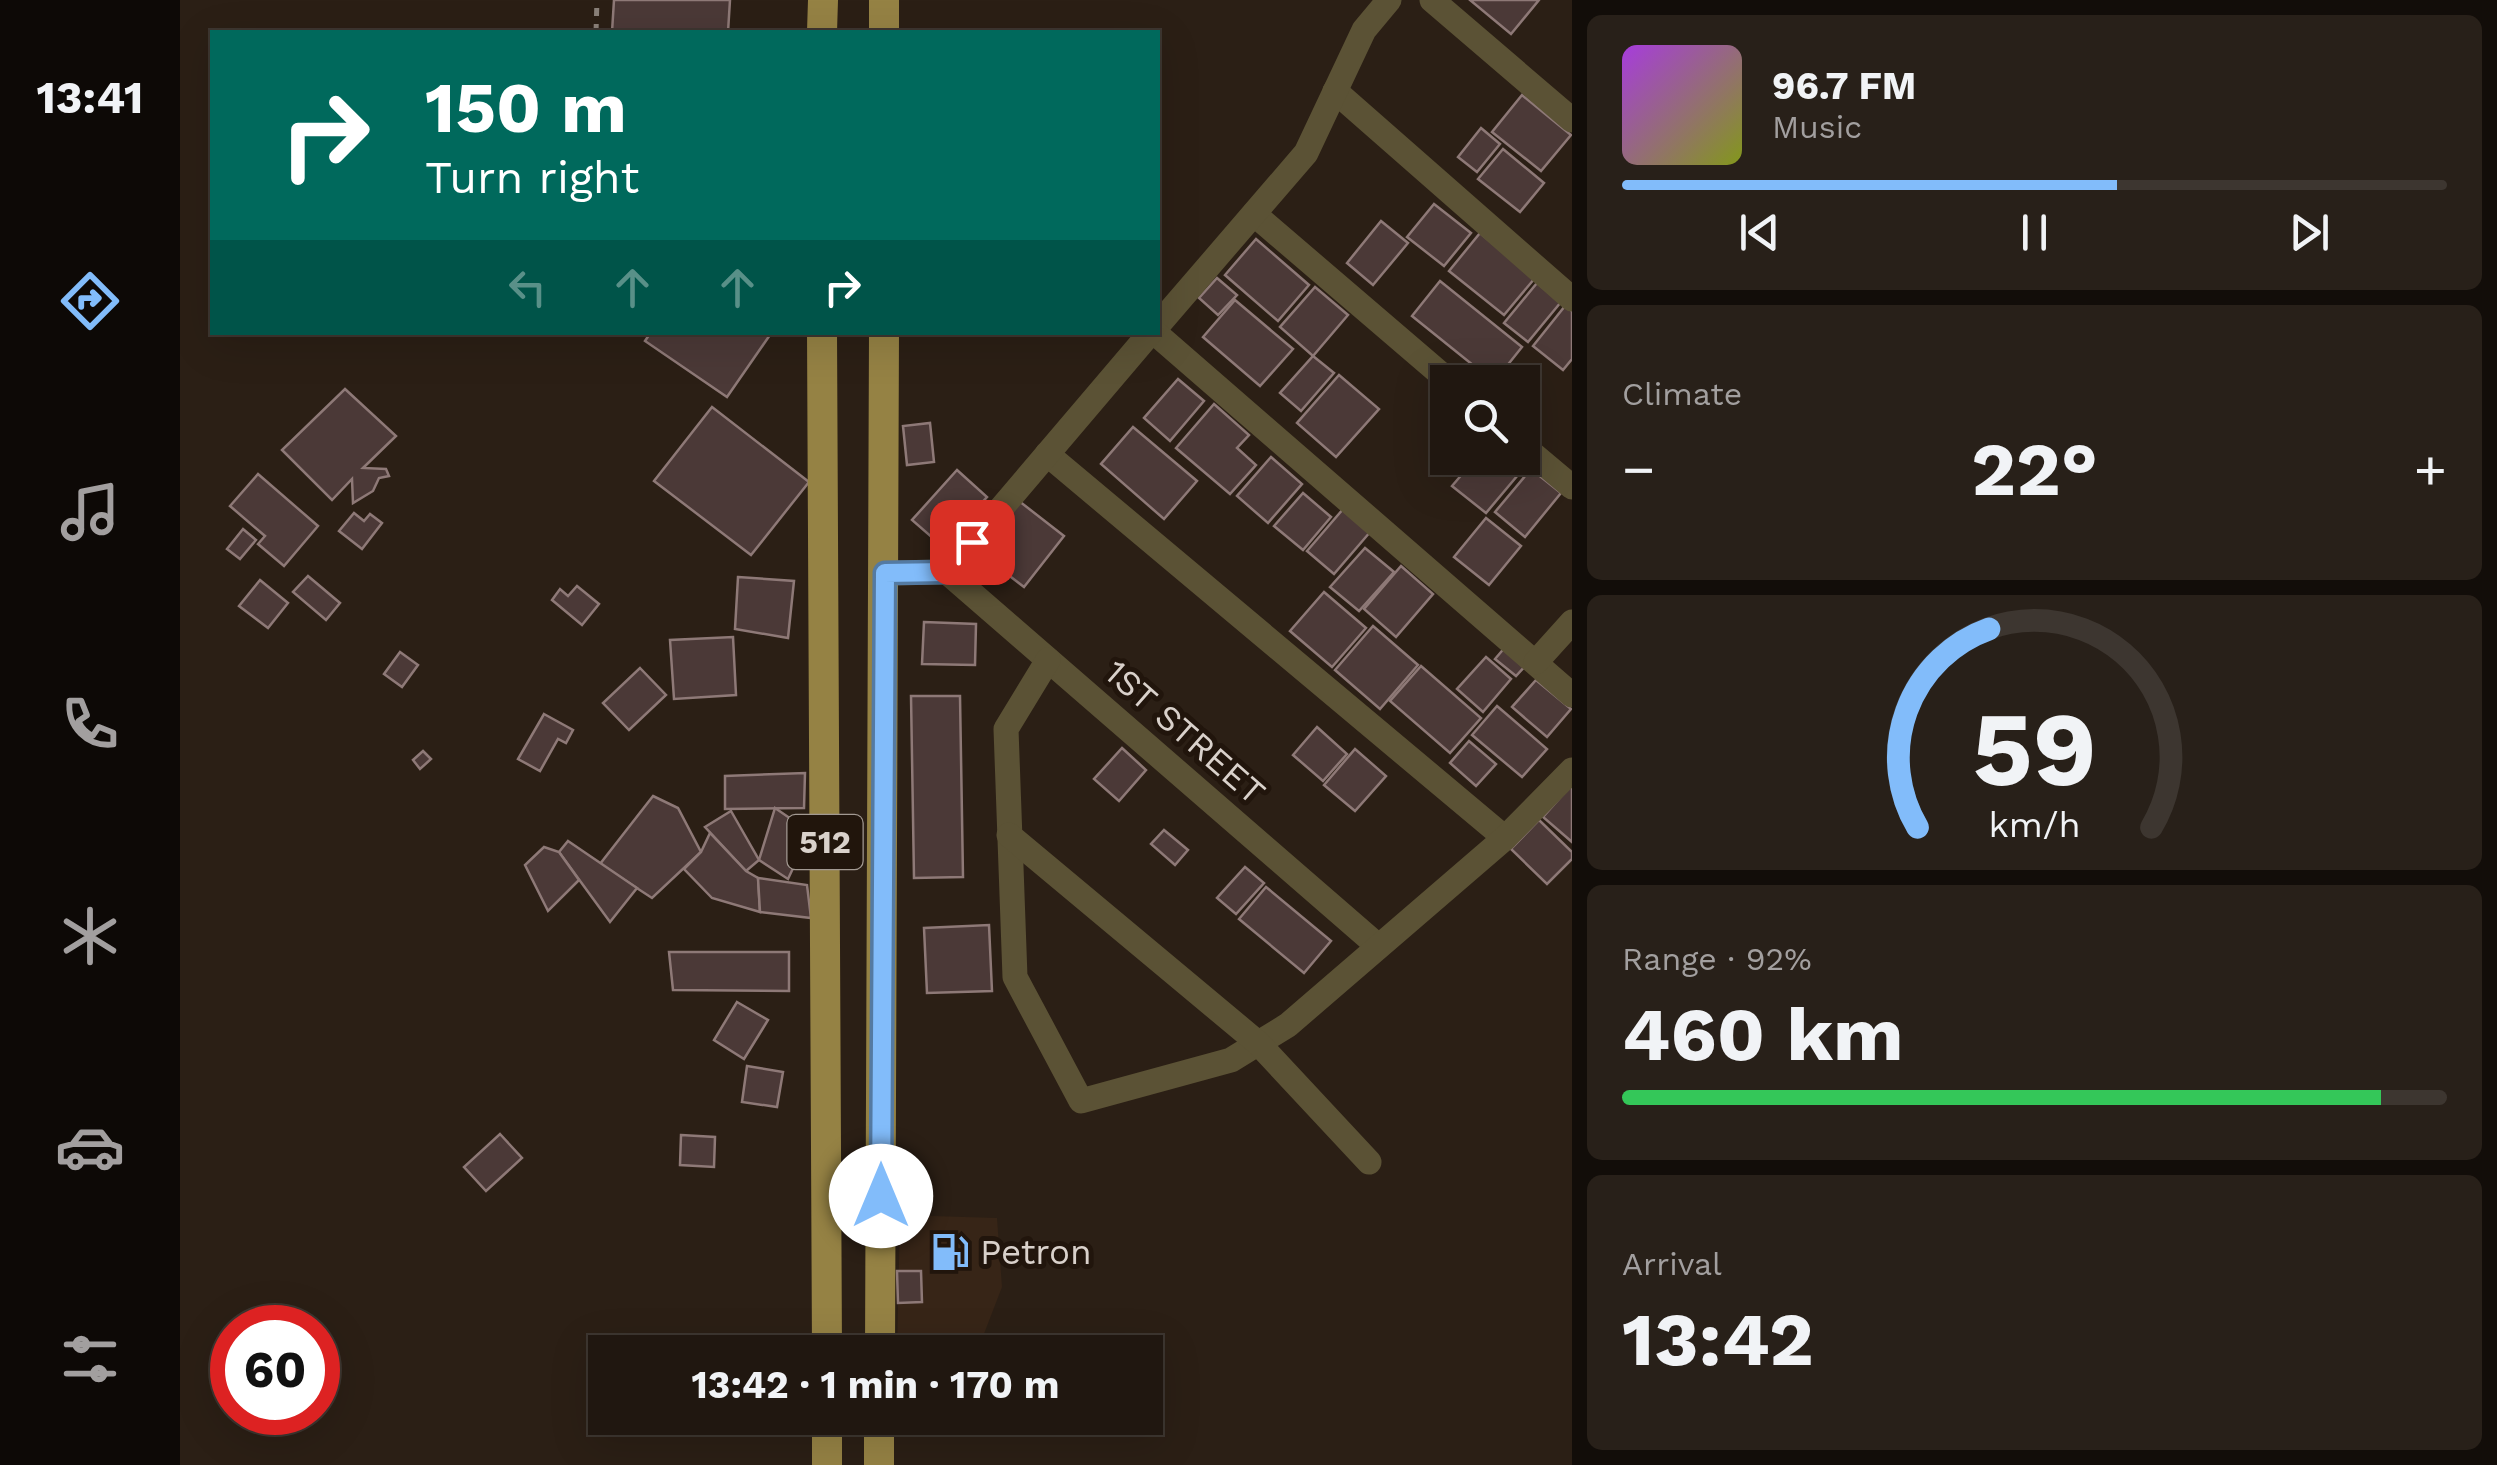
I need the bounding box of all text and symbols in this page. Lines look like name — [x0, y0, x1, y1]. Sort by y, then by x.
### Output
text: 96.7 FM — [1772, 64, 1916, 108]
text: 150 m — [425, 67, 627, 149]
icon: right — [260, 70, 390, 200]
text: 13:41 — [36, 71, 144, 124]
text: Music — [1772, 108, 1862, 146]
text: Turn right — [425, 151, 639, 204]
icon: previous — [1732, 205, 1787, 260]
icon: pause — [2007, 205, 2062, 260]
icon: next — [2282, 205, 2337, 260]
icon: left — [500, 260, 555, 315]
icon: ahead — [605, 260, 660, 315]
icon: ahead — [710, 260, 765, 315]
icon: right — [815, 260, 870, 315]
icon: directions — [55, 266, 125, 336]
map controls — [1430, 365, 1540, 475]
button: search — [1430, 365, 1540, 475]
text: Climate — [1622, 375, 1742, 413]
text: 22° — [1971, 425, 2098, 513]
text: − — [1622, 437, 1655, 501]
text: + — [2414, 437, 2447, 501]
icon: music — [55, 477, 125, 547]
pin — [930, 500, 1015, 585]
icon: arrive — [945, 515, 1000, 570]
street label: 1ST STREET — [1096, 651, 1274, 813]
text: 59 — [1972, 688, 2097, 810]
icon: phone — [55, 689, 125, 759]
text: km/h — [1988, 804, 2081, 846]
road number: 512 — [788, 815, 862, 869]
icon: climate — [55, 901, 125, 971]
text: Range · 92% — [1622, 940, 1812, 978]
text: 460 km — [1622, 990, 1904, 1078]
icon: car — [55, 1112, 125, 1182]
position arrow — [829, 1144, 933, 1248]
fuel station icon: Petron — [929, 1231, 971, 1273]
place label: Petron — [980, 1231, 1092, 1273]
text: Arrival — [1622, 1245, 1722, 1283]
text: 13:42 — [1622, 1295, 1814, 1383]
speed limit sign: 60 — [210, 1305, 340, 1435]
icon: filters — [55, 1324, 125, 1394]
text: 13:42 · 1 min · 170 m — [691, 1363, 1060, 1407]

